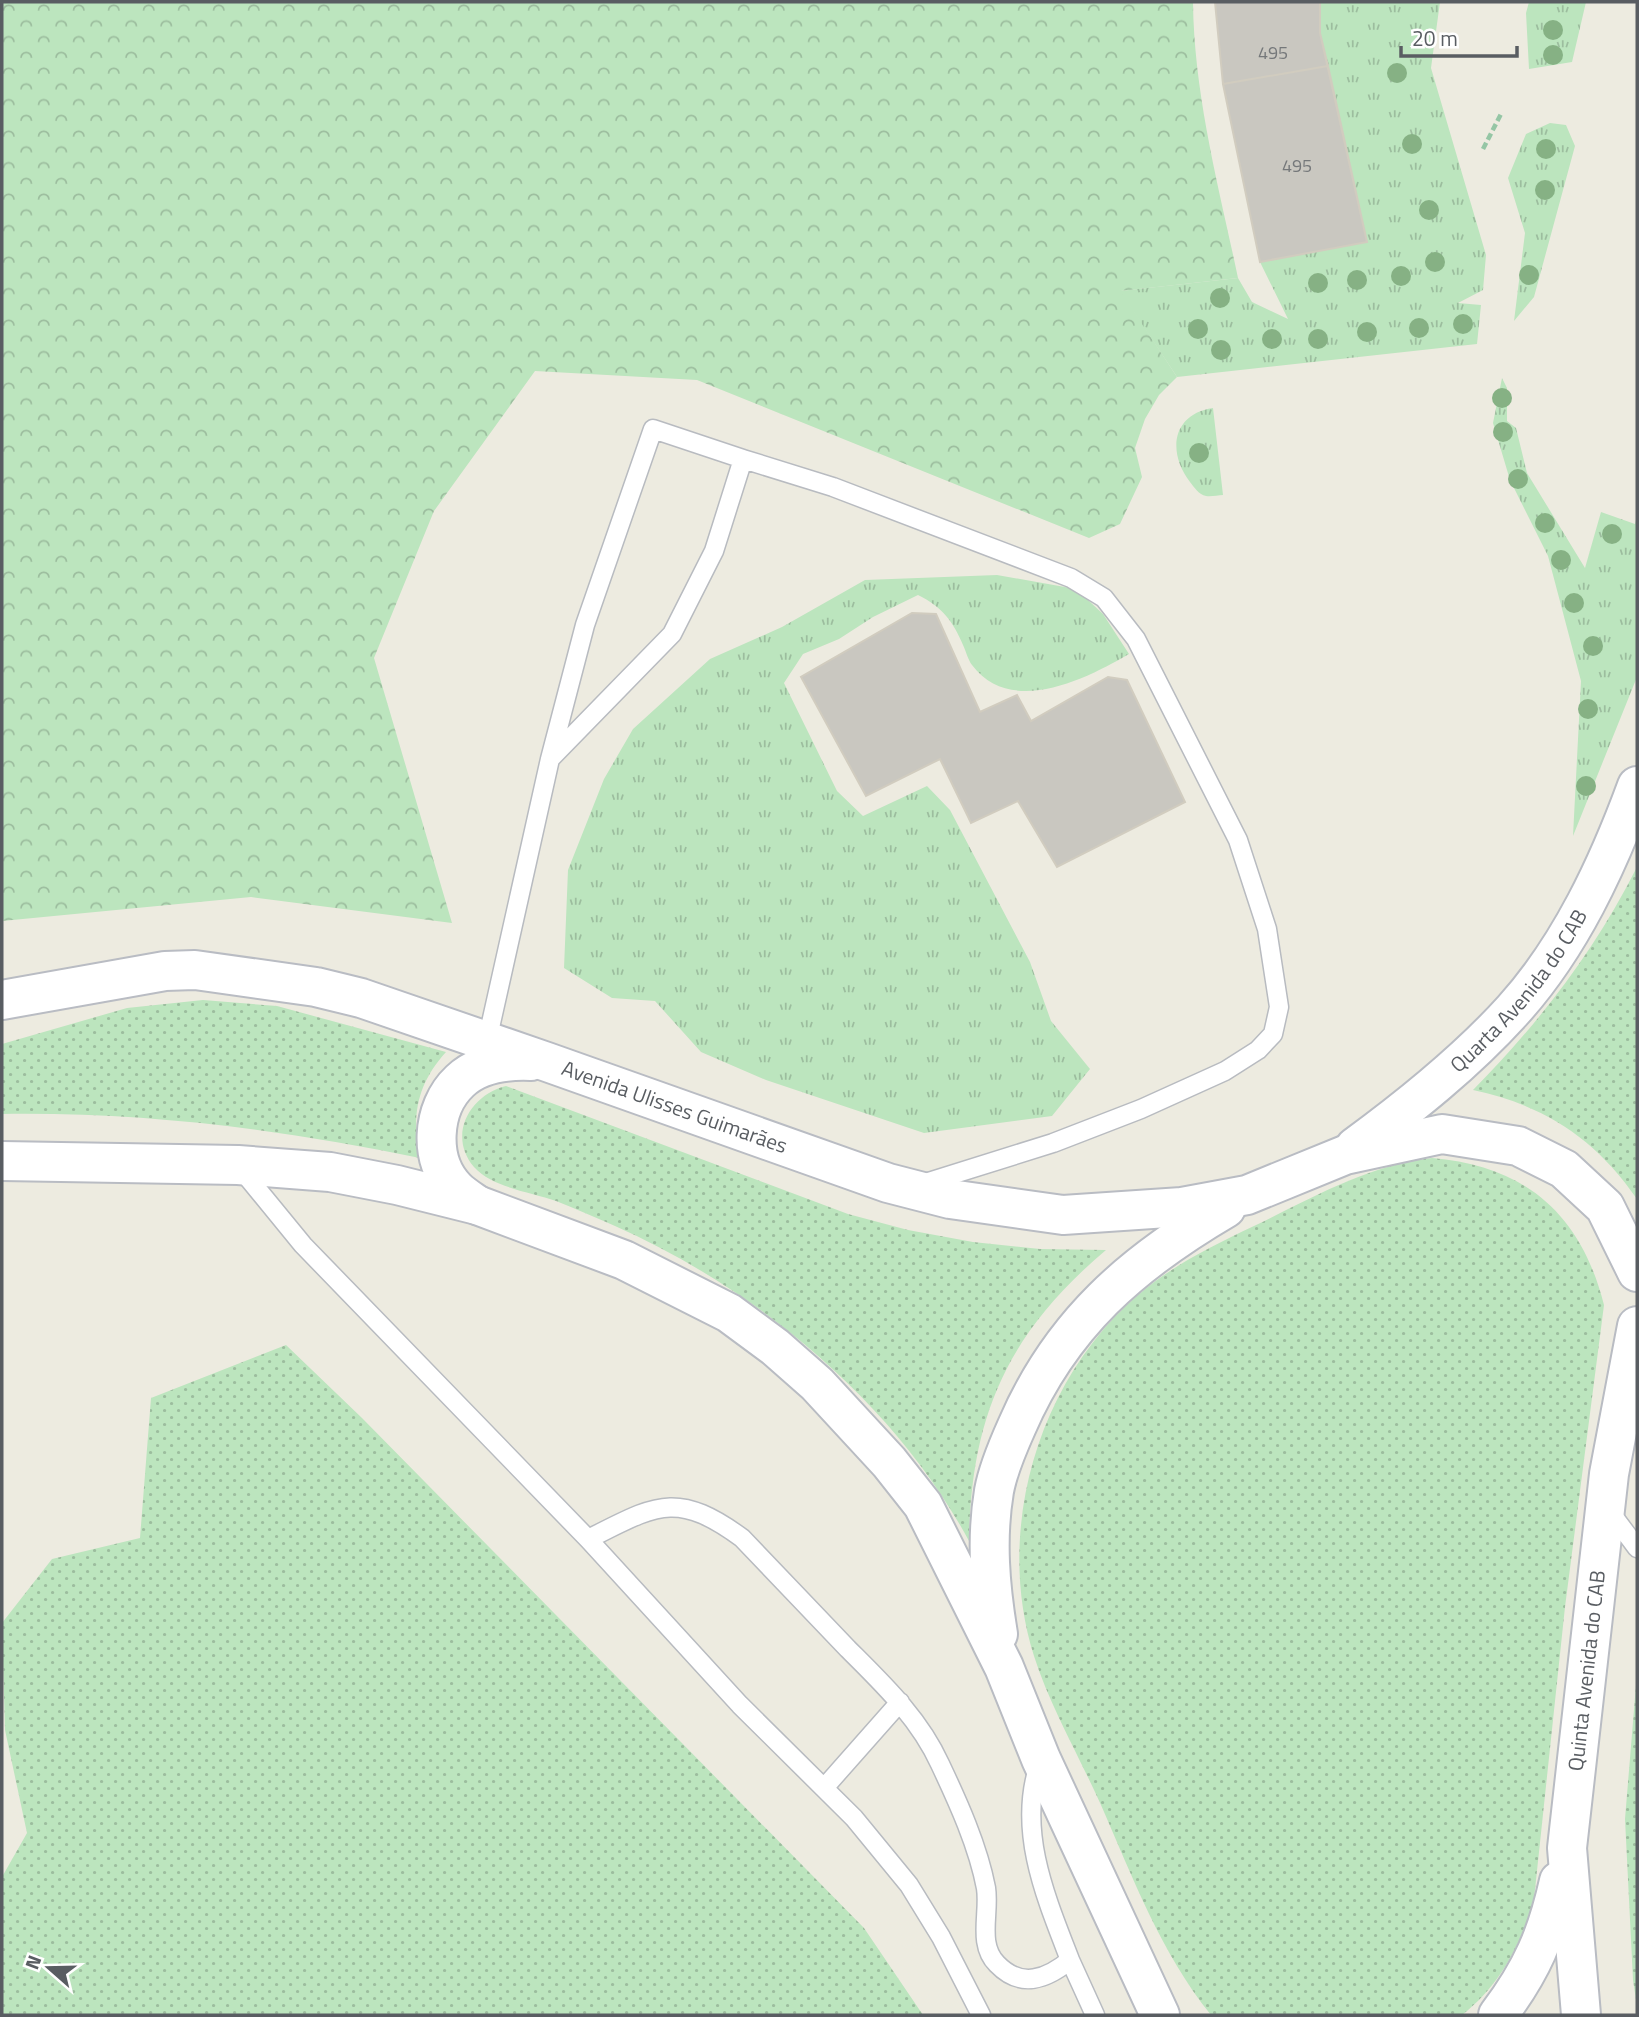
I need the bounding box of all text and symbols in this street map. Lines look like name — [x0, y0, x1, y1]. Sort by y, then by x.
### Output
scale bar — [1401, 14, 1516, 58]
text: 20 m — [1412, 22, 1458, 54]
house number: 495 — [1258, 39, 1288, 66]
house number: 495 — [1282, 152, 1312, 179]
street label: Quarta Avenida do CAB — [1442, 903, 1595, 1080]
street label: Avenida Ulisses Guimarães — [558, 1052, 792, 1161]
street label: Quinta Avenida do CAB — [1559, 1568, 1613, 1773]
north arrow — [14, 1933, 84, 2003]
text: N — [17, 1951, 48, 1973]

